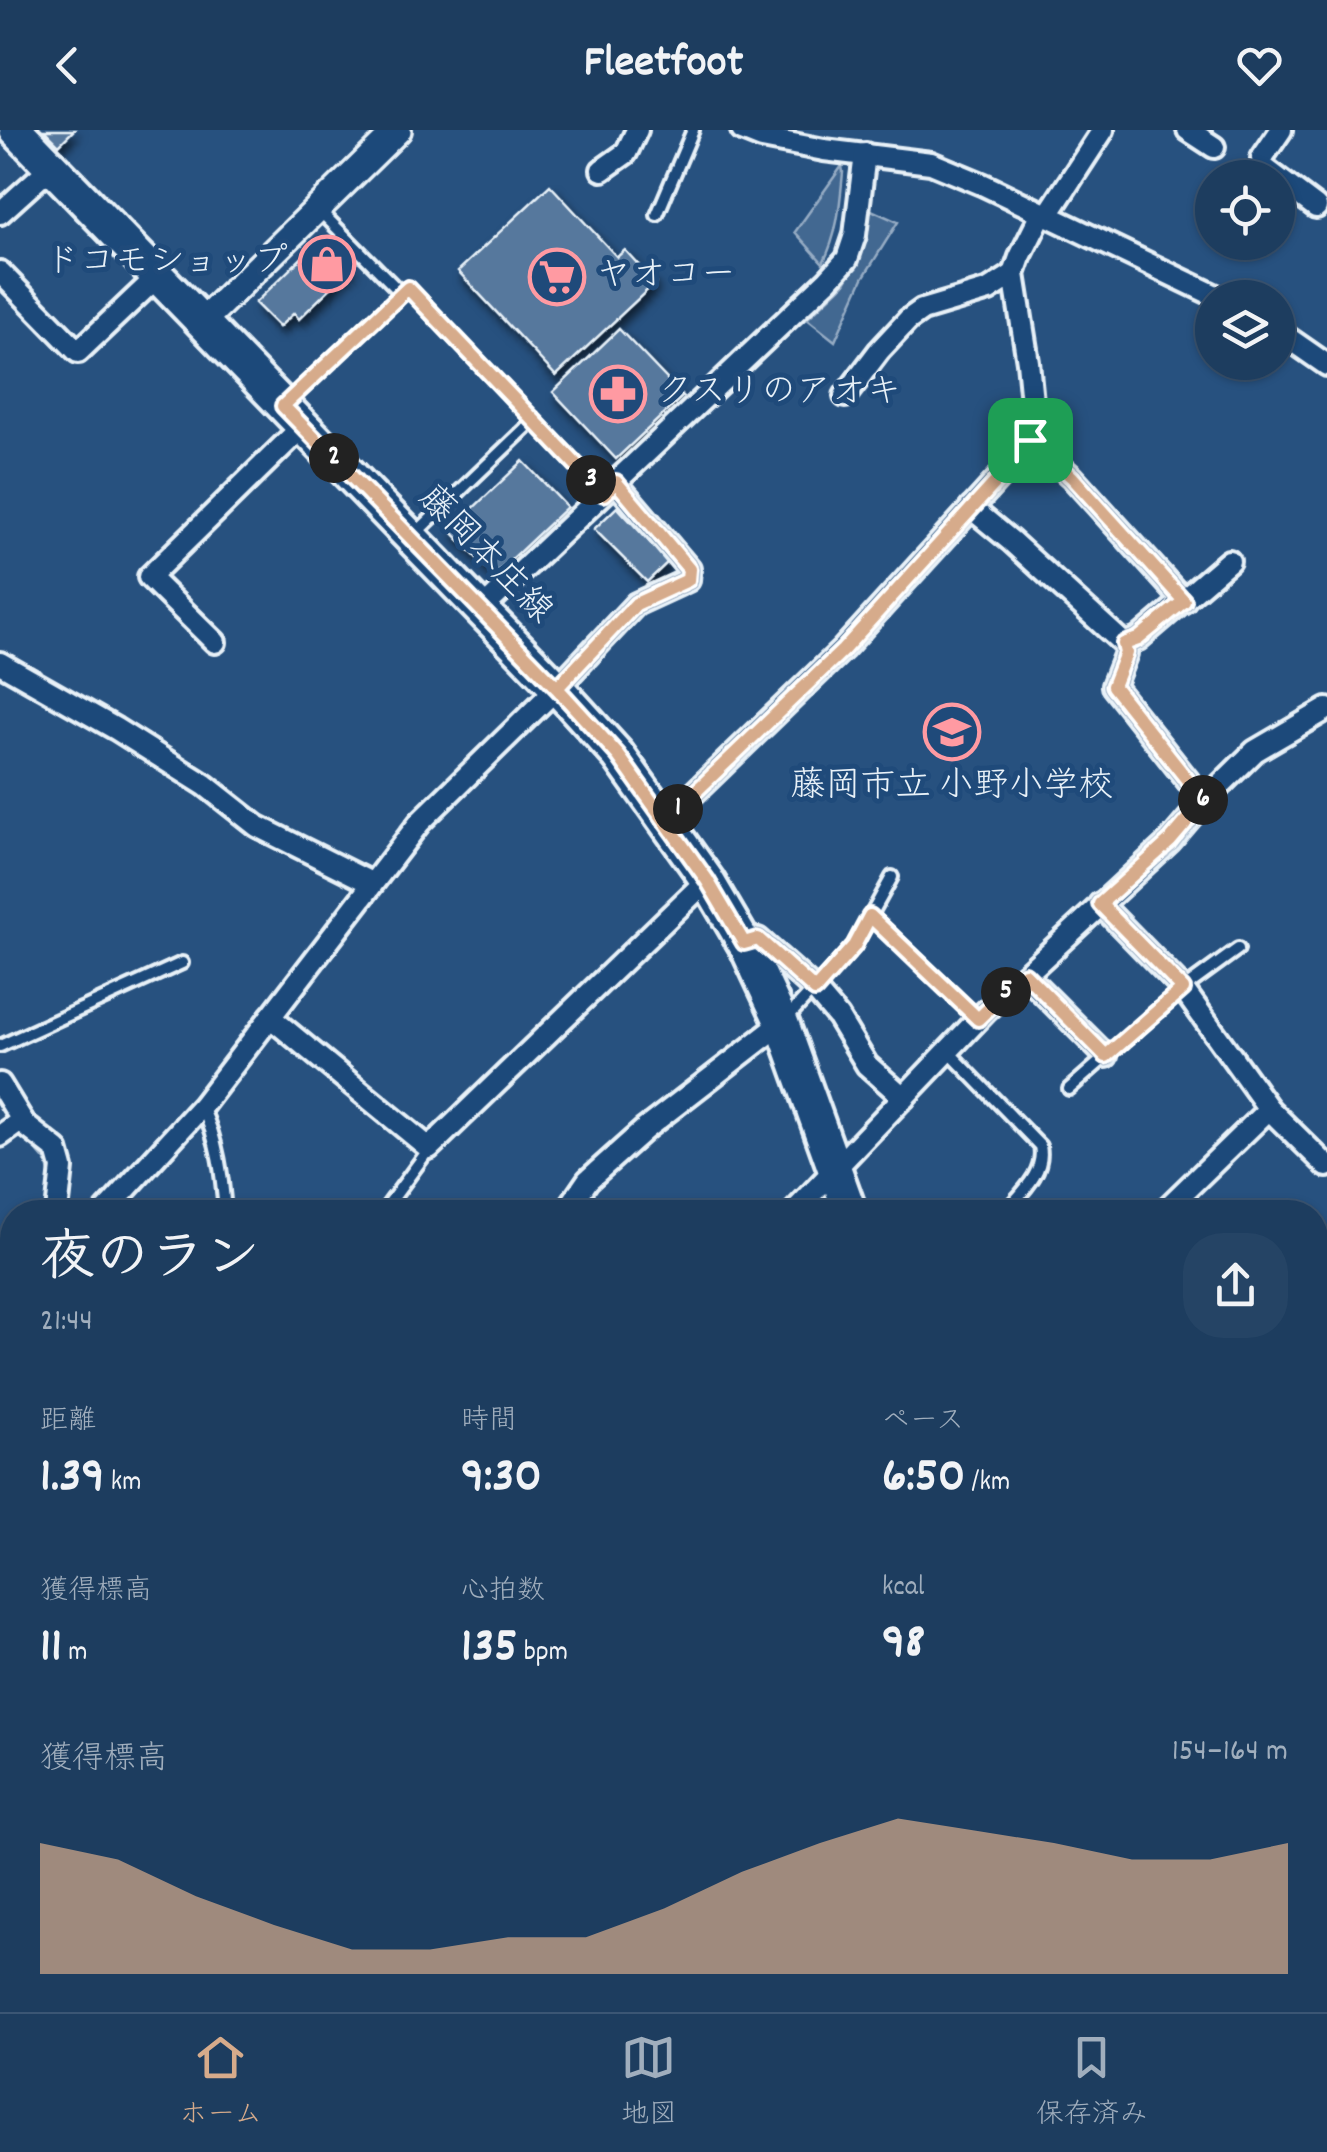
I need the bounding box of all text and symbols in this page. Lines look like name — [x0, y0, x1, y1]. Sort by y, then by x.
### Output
text: Fleetfoot — [584, 33, 743, 97]
icon: back — [40, 38, 95, 93]
icon: heart — [1232, 38, 1287, 93]
map controls — [1195, 160, 1295, 380]
button: locate — [1195, 160, 1295, 260]
shop icon: ドコモショップ — [297, 234, 357, 294]
place label: ドコモショップ — [44, 239, 288, 289]
supermarket icon: ヤオコー — [527, 247, 587, 307]
place label: ヤオコー — [596, 252, 736, 302]
button: layers — [1195, 280, 1295, 380]
pharmacy icon: クスリのアオキ — [588, 364, 648, 424]
place label: クスリのアオキ — [657, 369, 901, 419]
pin — [988, 398, 1073, 483]
icon: arrive — [1003, 413, 1058, 468]
pin: 2 — [309, 433, 359, 483]
text: 2 — [328, 438, 340, 478]
pin: 3 — [566, 455, 616, 505]
text: 3 — [585, 460, 597, 500]
street label: 藤岡本庄線 — [405, 476, 563, 636]
school or university icon: 藤岡市立 小野小学校 — [922, 702, 982, 762]
place label: 藤岡市立 小野小学校 — [790, 763, 1114, 813]
pin: 6 — [1178, 775, 1228, 825]
text: 6 — [1196, 780, 1210, 820]
pin: 1 — [653, 784, 703, 834]
text: 1 — [675, 789, 681, 829]
pin: 5 — [981, 967, 1031, 1017]
text: 5 — [1000, 972, 1012, 1012]
text: 夜のラン — [40, 1223, 260, 1302]
button: share — [1183, 1233, 1288, 1338]
text: 21:44 — [40, 1300, 93, 1346]
text: 距離 — [40, 1403, 96, 1443]
text: 時間 — [461, 1403, 517, 1443]
text: ペース — [882, 1403, 964, 1443]
text: 1.39 — [40, 1443, 104, 1515]
text: 9:30 — [461, 1443, 542, 1515]
text: 6:50 — [882, 1443, 965, 1515]
text: km — [104, 1464, 142, 1504]
text: /km — [965, 1464, 1010, 1504]
text: kcal — [882, 1569, 925, 1609]
text: 獲得標高 — [40, 1573, 152, 1613]
text: 心拍数 — [461, 1573, 545, 1613]
text: 98 — [882, 1609, 925, 1681]
text: 11 — [40, 1613, 62, 1685]
text: 135 — [461, 1613, 517, 1685]
text: m — [62, 1634, 88, 1674]
text: bpm — [517, 1634, 568, 1674]
text: 154–164 m — [1172, 1730, 1288, 1776]
text: 獲得標高 — [40, 1738, 168, 1784]
tab: ホーム — [179, 2030, 262, 2137]
tab: 地図 — [621, 2030, 677, 2137]
tab: 保存済み — [1036, 2030, 1148, 2137]

